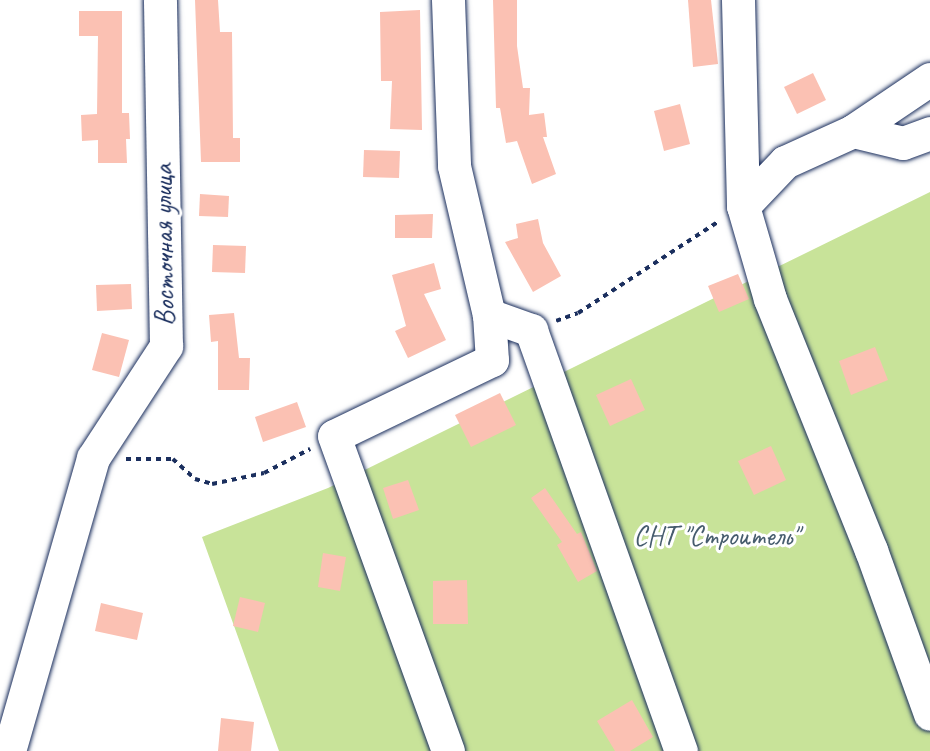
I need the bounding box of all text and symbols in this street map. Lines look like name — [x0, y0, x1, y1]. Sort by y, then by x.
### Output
street label: Восточная улица — [146, 162, 182, 328]
park label: СНТ "Строитель" — [634, 519, 798, 553]

